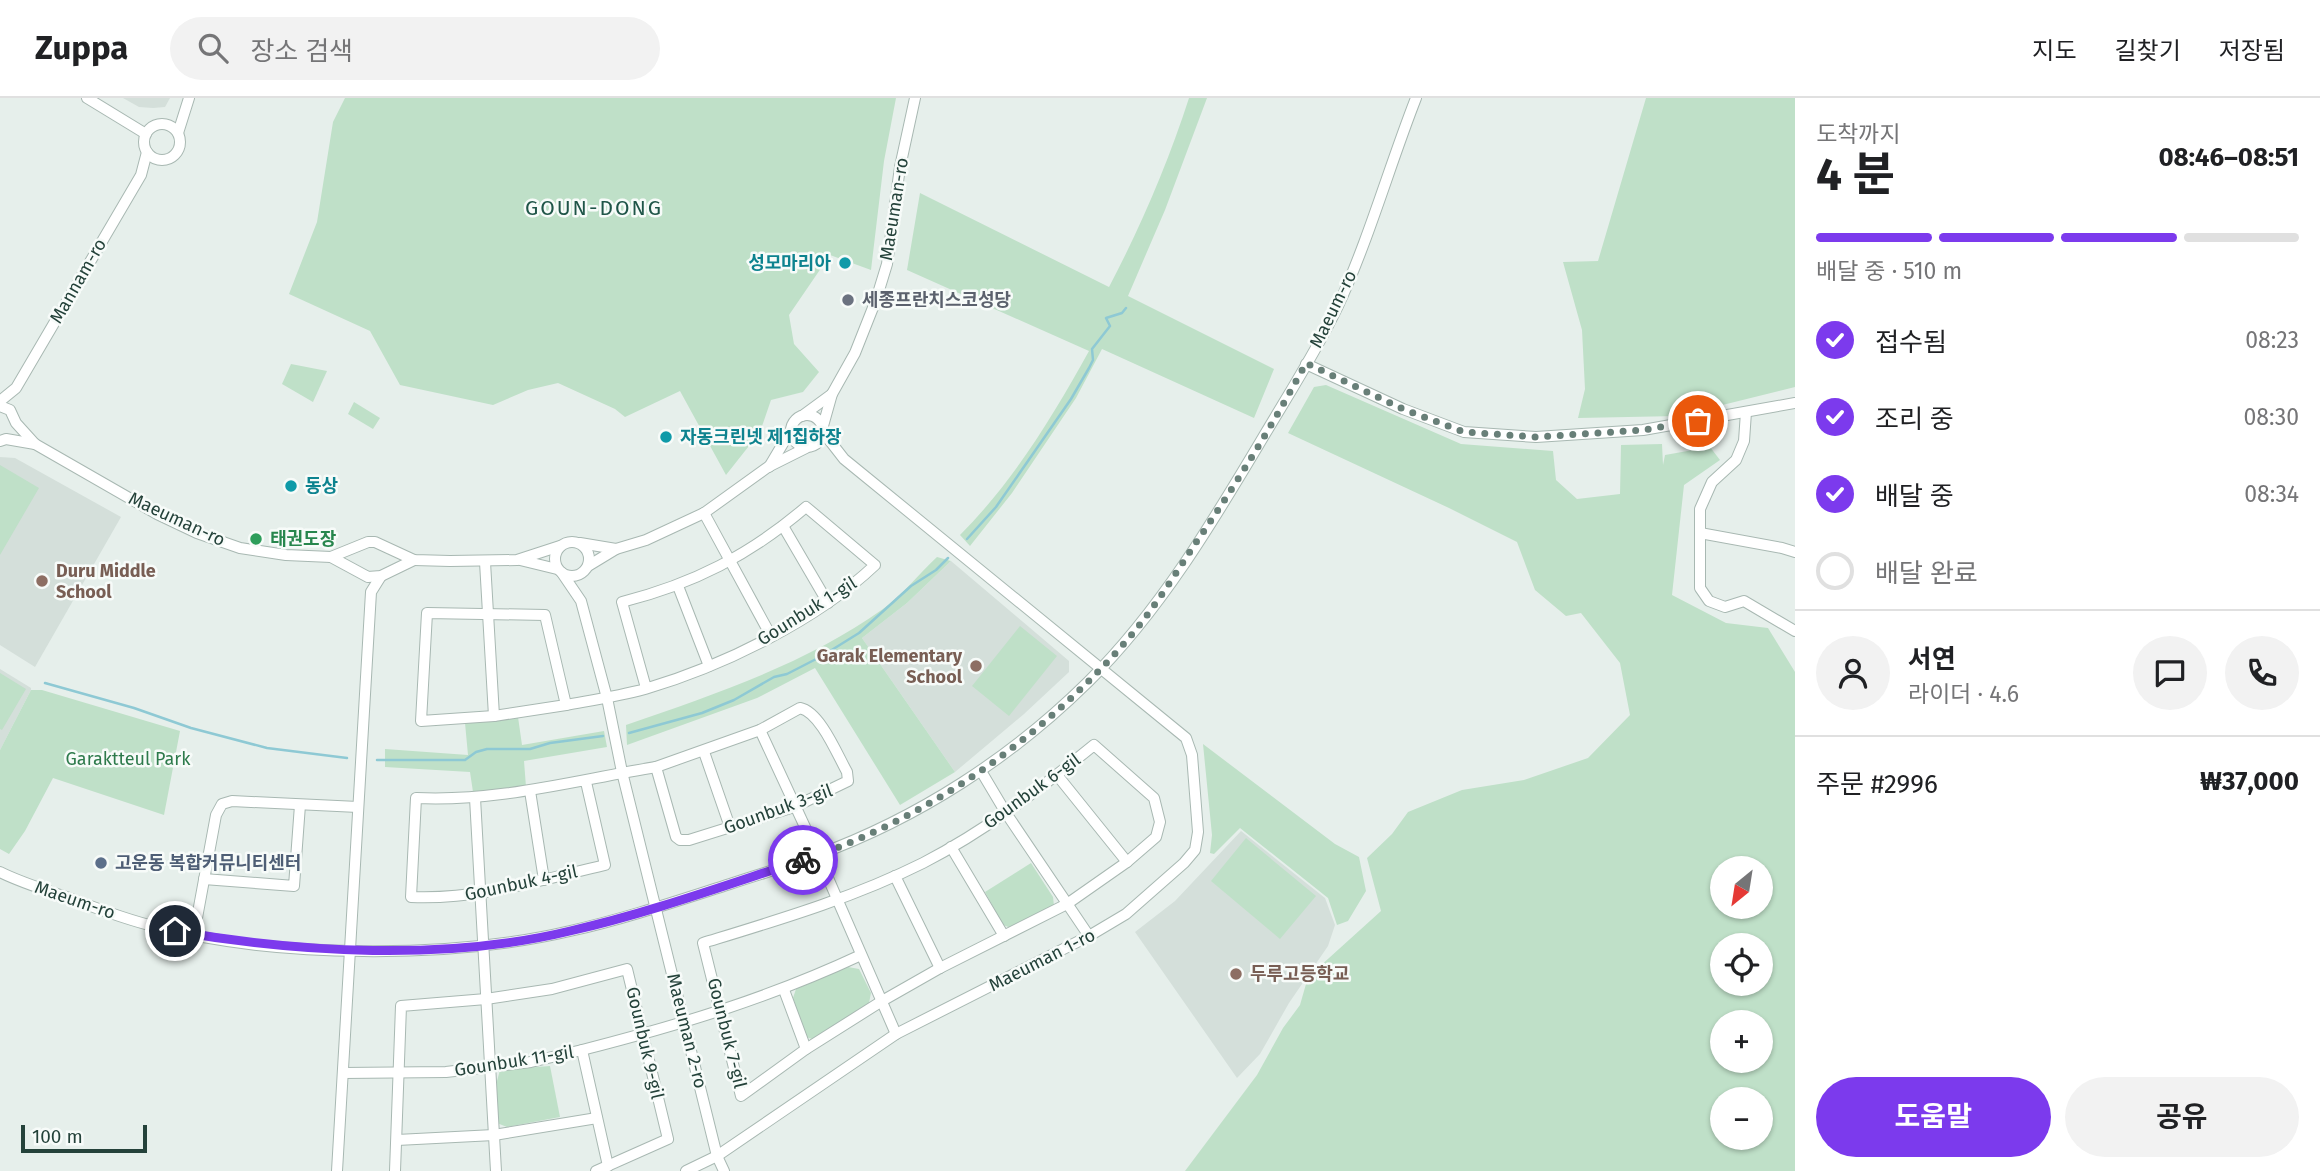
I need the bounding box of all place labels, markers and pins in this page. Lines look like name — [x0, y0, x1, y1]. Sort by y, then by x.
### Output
place label: 성모마리아 — [748, 252, 831, 274]
marker: 성모마리아 — [837, 255, 853, 271]
place label: 세종프란치스코성당 — [862, 289, 1011, 311]
marker: 세종프란치스코성당 — [840, 292, 856, 308]
pin — [1668, 391, 1728, 451]
place label: 자동크린넷 제1집하장 — [680, 426, 842, 448]
marker: 자동크린넷 제1집하장 — [658, 429, 674, 445]
place label: 동상 — [305, 475, 339, 497]
marker: 동상 — [283, 478, 299, 494]
place label: 태권도장 — [270, 528, 337, 550]
marker: 태권도장 — [248, 531, 264, 547]
place label: Duru Middle School — [56, 560, 156, 603]
marker: Duru Middle School — [34, 573, 50, 589]
place label: Garak Elementary School — [817, 645, 963, 688]
marker: Garak Elementary School — [968, 658, 984, 674]
place label: 고운동 복합커뮤니티센터 — [115, 852, 301, 874]
marker: 고운동 복합커뮤니티센터 — [93, 855, 109, 871]
pin — [145, 901, 205, 961]
place label: 두루고등학교 — [1250, 963, 1349, 985]
marker: 두루고등학교 — [1228, 966, 1244, 982]

